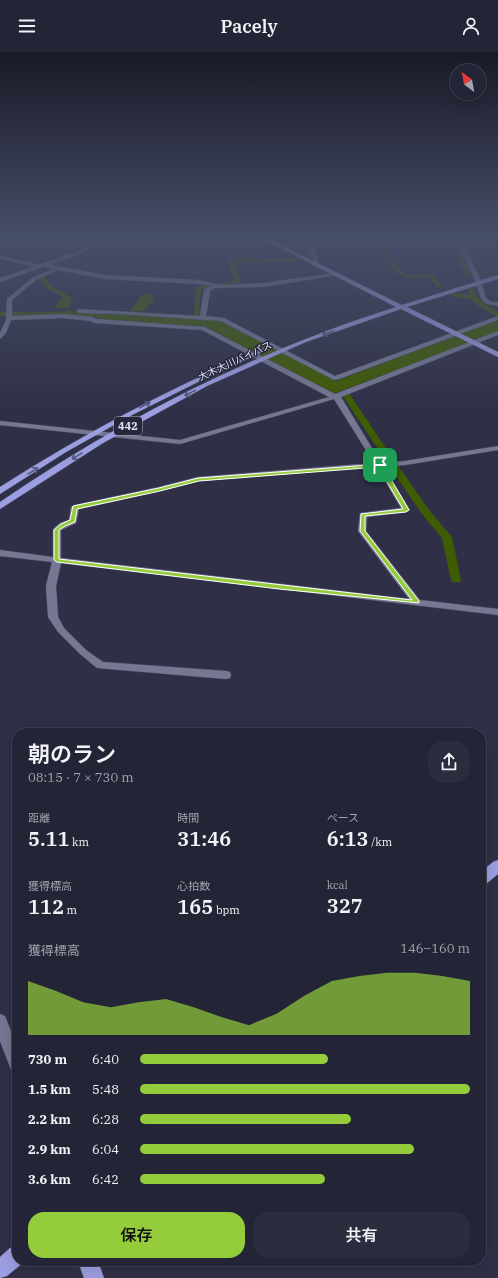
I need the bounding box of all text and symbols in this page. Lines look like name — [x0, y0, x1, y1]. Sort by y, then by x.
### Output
icon: menu — [16, 15, 38, 37]
text: Pacely — [221, 15, 277, 38]
icon: person — [460, 15, 482, 37]
north arrow — [450, 64, 486, 100]
map controls — [450, 64, 486, 100]
one-way arrow — [322, 330, 335, 337]
street label: 大木大川バイパス — [196, 338, 274, 384]
one-way arrow — [185, 390, 197, 397]
one-way arrow — [139, 401, 151, 409]
road number: 442 — [114, 417, 142, 435]
pin — [363, 448, 397, 482]
one-way arrow — [71, 452, 83, 460]
icon: arrive — [369, 454, 391, 476]
one-way arrow — [27, 466, 39, 474]
text: 朝のラン — [28, 739, 116, 768]
button: share — [428, 741, 470, 783]
text: 08:15 · 7 × 730 m — [28, 769, 134, 786]
text: 距離 — [28, 811, 50, 825]
text: 時間 — [177, 811, 199, 825]
text: ペース — [327, 811, 359, 825]
text: 5.11 — [28, 825, 70, 852]
text: 31:46 — [177, 825, 231, 852]
text: 6:13 — [327, 825, 369, 852]
text: km — [70, 835, 89, 849]
text: /km — [369, 835, 392, 849]
text: kcal — [327, 878, 348, 892]
text: 獲得標高 — [28, 879, 72, 893]
text: 心拍数 — [177, 879, 210, 893]
text: 327 — [327, 892, 363, 919]
text: 112 — [28, 893, 64, 920]
text: 165 — [177, 893, 213, 920]
text: m — [64, 903, 77, 917]
text: bpm — [213, 903, 240, 917]
text: 146–160 m — [400, 940, 470, 957]
text: 獲得標高 — [28, 942, 80, 959]
text: 730 m — [28, 1051, 67, 1068]
text: 6:40 — [92, 1051, 119, 1068]
text: 1.5 km — [28, 1081, 71, 1098]
text: 5:48 — [92, 1081, 119, 1098]
text: 2.2 km — [28, 1111, 71, 1128]
text: 6:28 — [92, 1111, 119, 1128]
text: 2.9 km — [28, 1141, 71, 1158]
text: 6:04 — [92, 1141, 119, 1158]
text: 3.6 km — [28, 1171, 71, 1188]
text: 6:42 — [92, 1171, 119, 1188]
button: 保存 — [28, 1212, 245, 1258]
button: 共有 — [253, 1212, 470, 1258]

